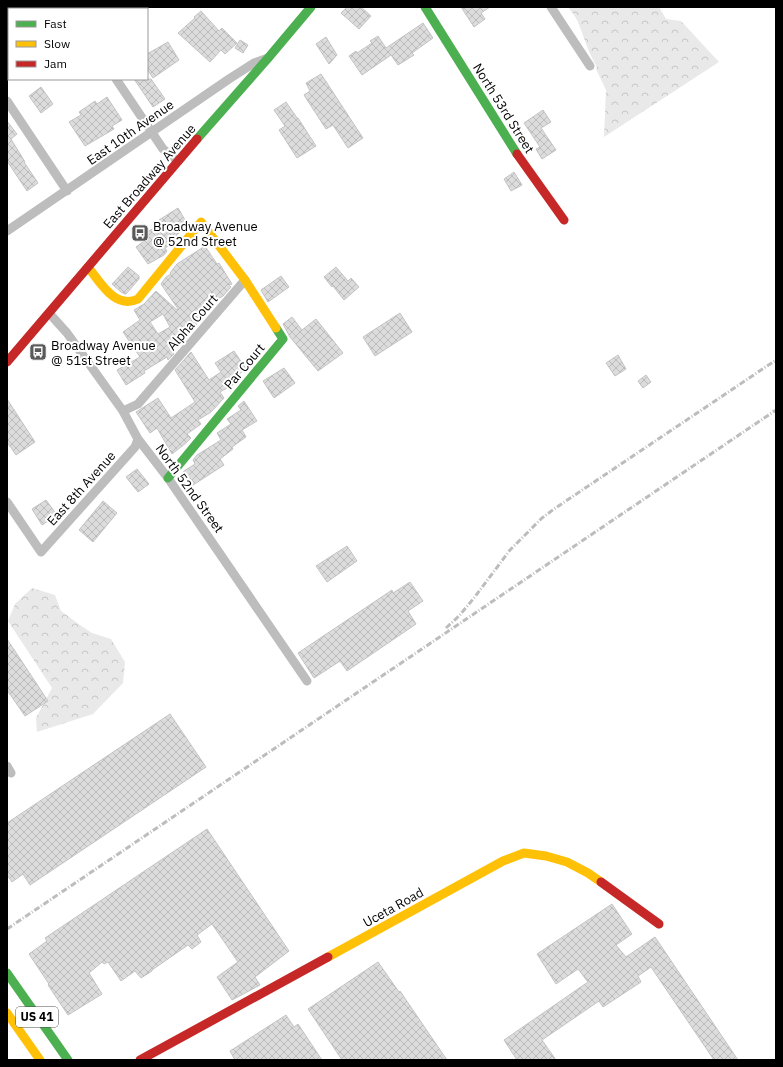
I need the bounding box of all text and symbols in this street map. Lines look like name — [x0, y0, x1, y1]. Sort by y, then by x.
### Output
legend — [8, 8, 148, 80]
text: Fast — [44, 16, 67, 31]
text: Slow — [44, 36, 70, 51]
text: Jam — [44, 56, 67, 71]
street label: North 53rd Street — [469, 60, 538, 156]
street label: East 10th Avenue — [83, 96, 177, 169]
street label: East Broadway Avenue — [99, 121, 199, 232]
place label: Broadway Avenue @ 52nd Street — [153, 218, 258, 250]
bus stop icon: Broadway Avenue @ 52nd Street — [130, 223, 150, 243]
street label: Alpha Court — [163, 291, 221, 354]
place label: Broadway Avenue @ 51st Street — [51, 337, 156, 369]
street label: Par Court — [220, 340, 268, 393]
bus stop icon: Broadway Avenue @ 51st Street — [28, 342, 48, 362]
street label: North 52nd Street — [152, 441, 227, 536]
street label: East 8th Avenue — [43, 447, 119, 529]
street label: Uceta Road — [360, 884, 427, 931]
road number: US 41 — [16, 1007, 58, 1027]

